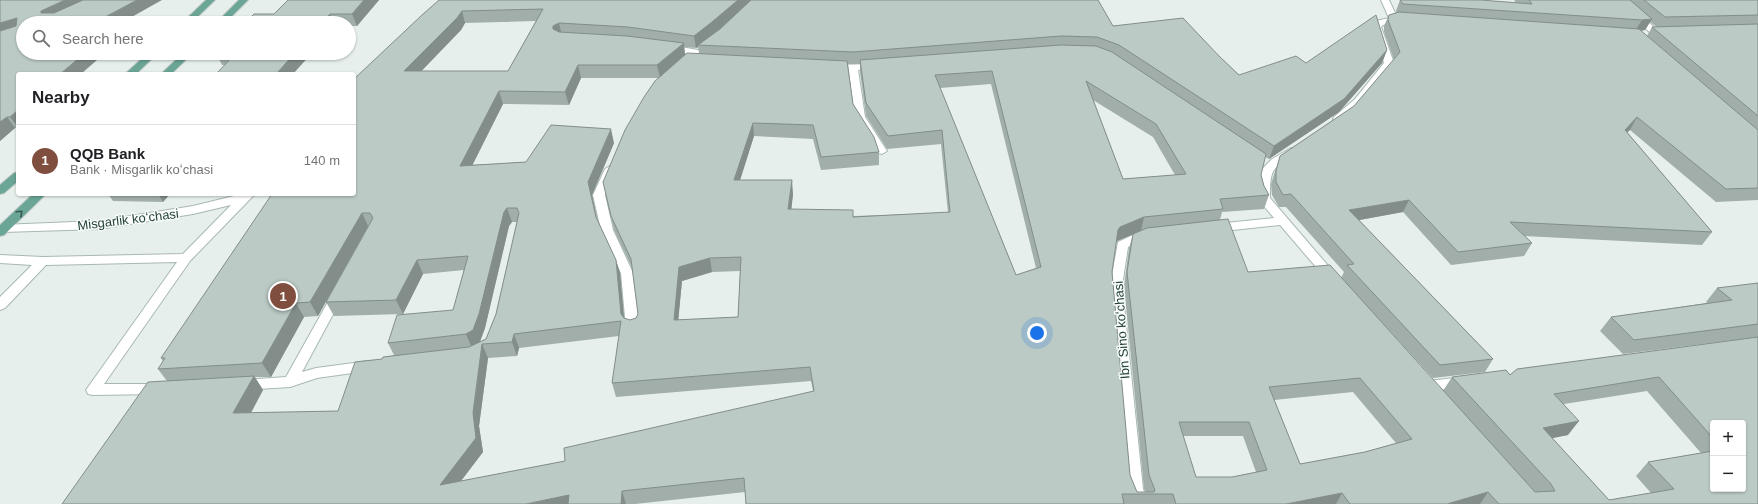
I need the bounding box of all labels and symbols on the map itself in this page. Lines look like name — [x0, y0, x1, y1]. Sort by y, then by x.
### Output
street label: Misgarlik koʻchasi — [77, 206, 180, 233]
one-way arrow — [15, 210, 23, 218]
street label: Ibn Sino koʻchasi — [1111, 280, 1132, 380]
pin: 1 — [270, 281, 296, 311]
your location — [1027, 323, 1047, 343]

